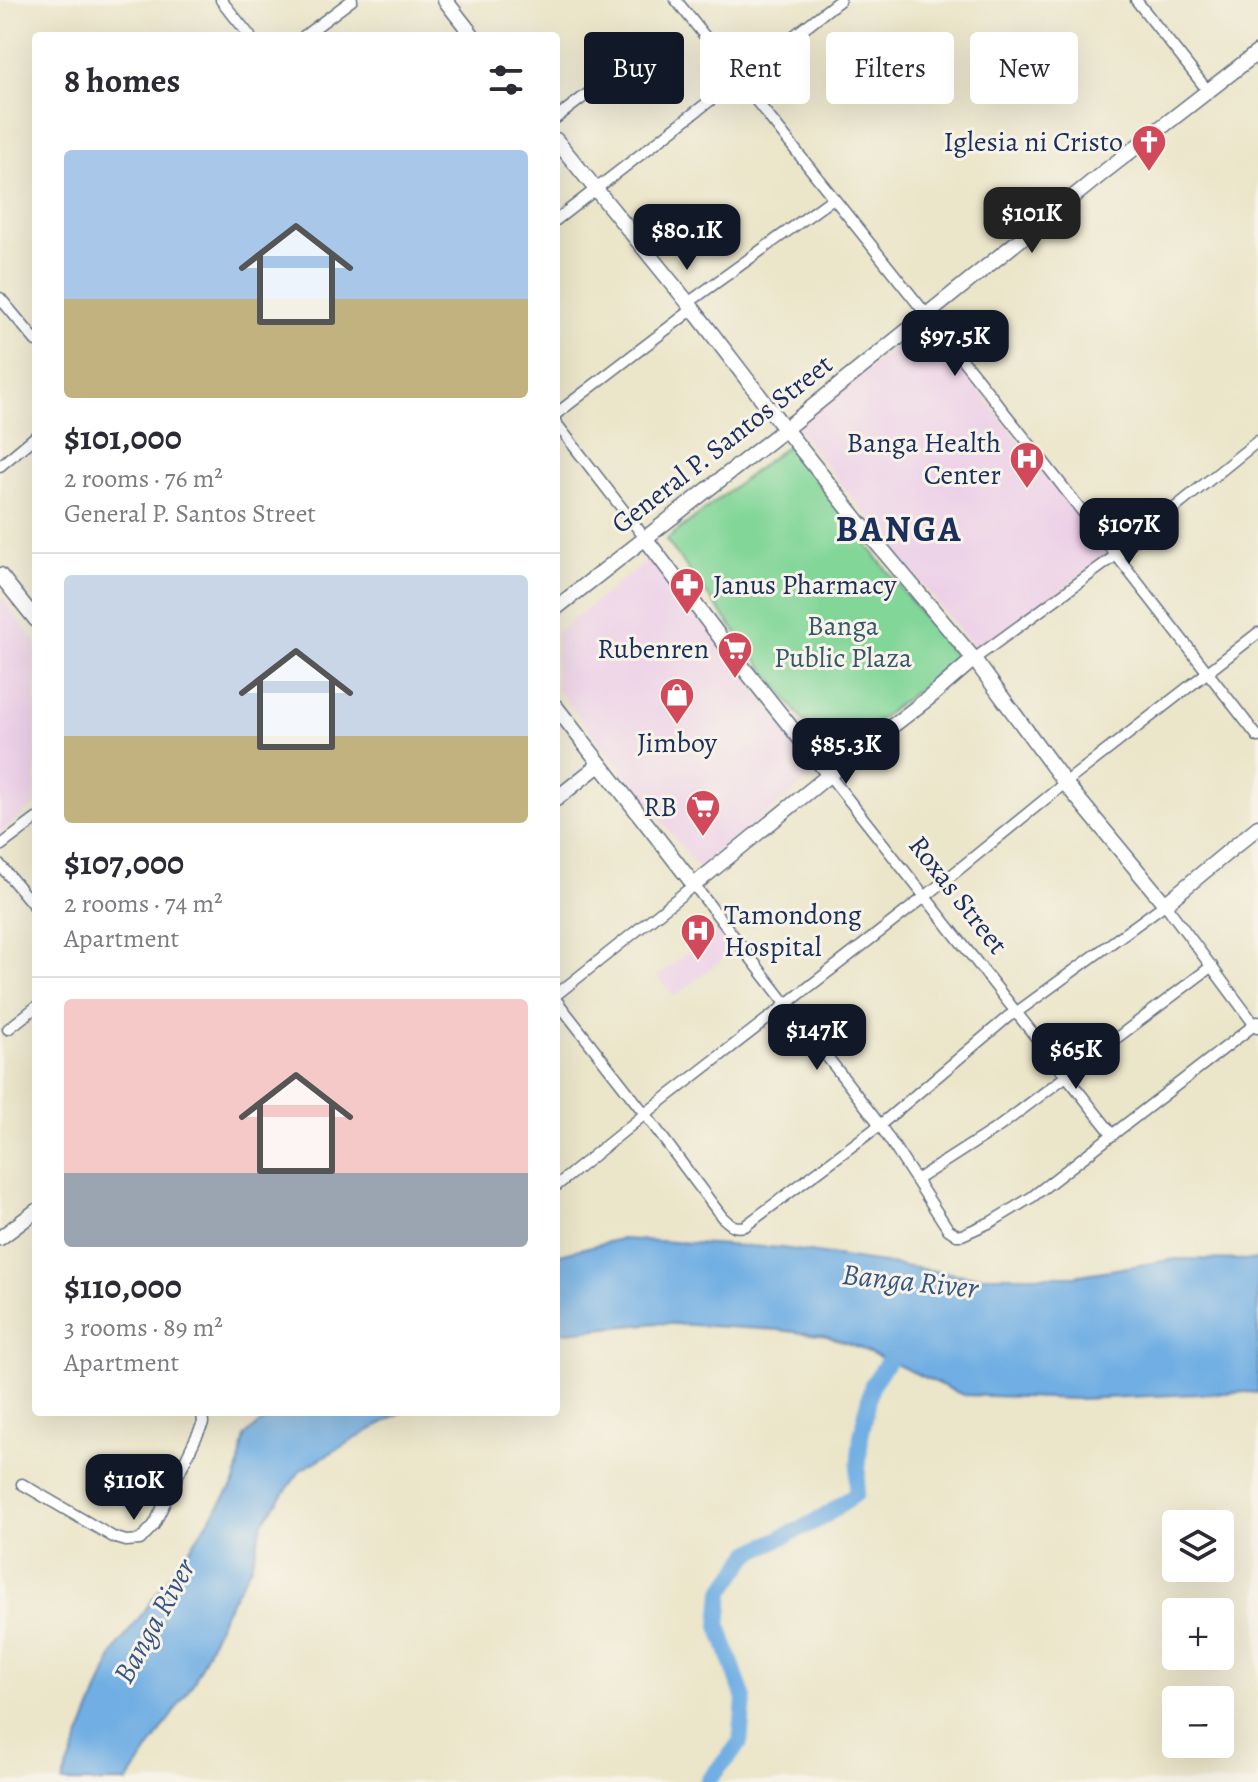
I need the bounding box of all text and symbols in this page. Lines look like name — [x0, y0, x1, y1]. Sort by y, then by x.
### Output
chip: Buy — [584, 32, 684, 104]
chip: Rent — [700, 32, 810, 104]
chip: Filters — [826, 32, 954, 104]
chip: New — [970, 32, 1078, 104]
text: 8 homes — [64, 57, 180, 104]
icon: filters — [484, 58, 528, 102]
place label: Iglesia ni Cristo — [943, 123, 1123, 161]
church icon: Iglesia ni Cristo — [1130, 123, 1168, 173]
pin: $101K — [976, 187, 1088, 255]
text: $101K — [1002, 195, 1062, 230]
icon: home — [224, 202, 368, 346]
pin: $80.1K — [622, 204, 752, 272]
text: $80.1K — [651, 212, 723, 247]
pin: $97.5K — [890, 310, 1020, 378]
text: $97.5K — [920, 318, 990, 353]
street label: General P. Santos Street — [603, 346, 841, 542]
text: $101,000 — [64, 414, 182, 461]
place label: Banga Health Center — [846, 424, 1001, 494]
hospital icon: Banga Health Center — [1008, 440, 1046, 490]
text: 2 rooms · 76 m² — [64, 461, 223, 496]
text: General P. Santos Street — [64, 496, 316, 531]
pin: $107K — [1073, 498, 1185, 566]
district label: BANGA — [836, 504, 963, 553]
text: $107K — [1098, 506, 1160, 541]
pharmacy icon: Janus Pharmacy — [668, 566, 706, 616]
place label: Janus Pharmacy — [713, 566, 897, 604]
park label: Banga Public Plaza — [774, 607, 912, 677]
icon: home — [224, 627, 368, 771]
place label: Rubenren — [597, 630, 709, 668]
supermarket icon: Rubenren — [716, 630, 754, 680]
shop icon: Jimboy — [658, 676, 696, 726]
pin: $85.3K — [781, 718, 911, 786]
place label: Jimboy — [637, 724, 718, 762]
text: $85.3K — [810, 726, 882, 761]
place label: RB — [643, 788, 677, 826]
supermarket icon: RB — [684, 788, 722, 838]
street label: Roxas Street — [900, 828, 1016, 962]
text: $107,000 — [64, 839, 184, 886]
text: 2 rooms · 74 m² — [64, 886, 223, 921]
place label: Tamondong Hospital — [724, 896, 862, 966]
hospital icon: Tamondong Hospital — [679, 912, 717, 962]
text: Apartment — [64, 921, 179, 956]
pin: $147K — [761, 1004, 873, 1072]
text: $147K — [786, 1012, 848, 1047]
pin: $65K — [1029, 1023, 1123, 1091]
text: $65K — [1050, 1031, 1102, 1066]
icon: home — [224, 1051, 368, 1195]
water label: Banga River — [840, 1254, 981, 1308]
text: $110,000 — [64, 1263, 182, 1310]
text: 3 rooms · 89 m² — [64, 1310, 223, 1345]
text: Apartment — [64, 1345, 179, 1380]
pin: $110K — [78, 1454, 190, 1522]
text: $110K — [104, 1462, 164, 1497]
map controls — [1162, 1510, 1234, 1758]
button: layers — [1162, 1510, 1234, 1582]
water label: Banga River — [103, 1550, 205, 1690]
button: + — [1162, 1598, 1234, 1670]
button: − — [1162, 1686, 1234, 1758]

